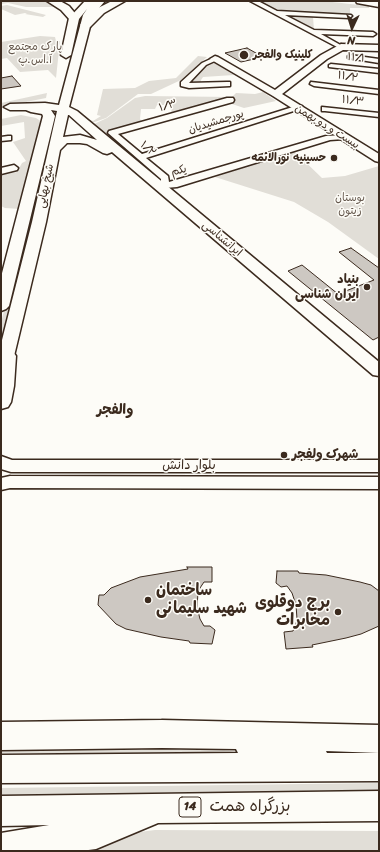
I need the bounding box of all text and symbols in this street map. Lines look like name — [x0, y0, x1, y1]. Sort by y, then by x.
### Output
north arrow — [332, 8, 372, 48]
text: N — [347, 31, 356, 50]
park label: پارک مجتمع آ.اس.پ — [8, 40, 62, 66]
place label: کلینیک والفجر — [253, 48, 313, 62]
marker: کلینیک والفجر — [238, 49, 250, 61]
street label: ۱۱/۱ — [347, 51, 365, 65]
street label: ۱۱/۲ — [337, 69, 359, 85]
street label: ۱۱/۳ — [341, 93, 365, 109]
street label: ۱/۳ — [157, 97, 179, 115]
street label: بیست و دو بهمن — [292, 102, 362, 152]
street label: پورجمشیدیان — [187, 107, 245, 137]
street label: ۱/۲ — [137, 139, 159, 159]
place label: حسینیه نورالائمه — [252, 151, 326, 165]
marker: حسینیه نورالائمه — [329, 153, 339, 163]
street label: شیخ بهایی — [35, 163, 57, 209]
street label: یکم — [170, 163, 188, 179]
park label: بوستان زیتون — [335, 191, 365, 217]
street label: ایرانشناسی — [199, 219, 245, 259]
place label: بنیاد ایران شناسی — [295, 272, 359, 303]
marker: بنیاد ایران شناسی — [362, 282, 372, 292]
district label: والفجر — [97, 402, 133, 418]
place label: شهرک ولفجر — [292, 447, 358, 463]
marker: شهرک ولفجر — [279, 450, 289, 460]
street label: بلوار دانش — [162, 458, 216, 474]
place label: ساختمان شهید سلیمانی — [156, 581, 247, 619]
place label: برج دوقلوی مخابرات — [255, 593, 330, 631]
marker: ساختمان شهید سلیمانی — [143, 595, 153, 605]
marker: برج دوقلوی مخابرات — [333, 607, 343, 617]
road number: 14 — [179, 797, 201, 817]
street label: بزرگراه همت — [210, 797, 290, 817]

